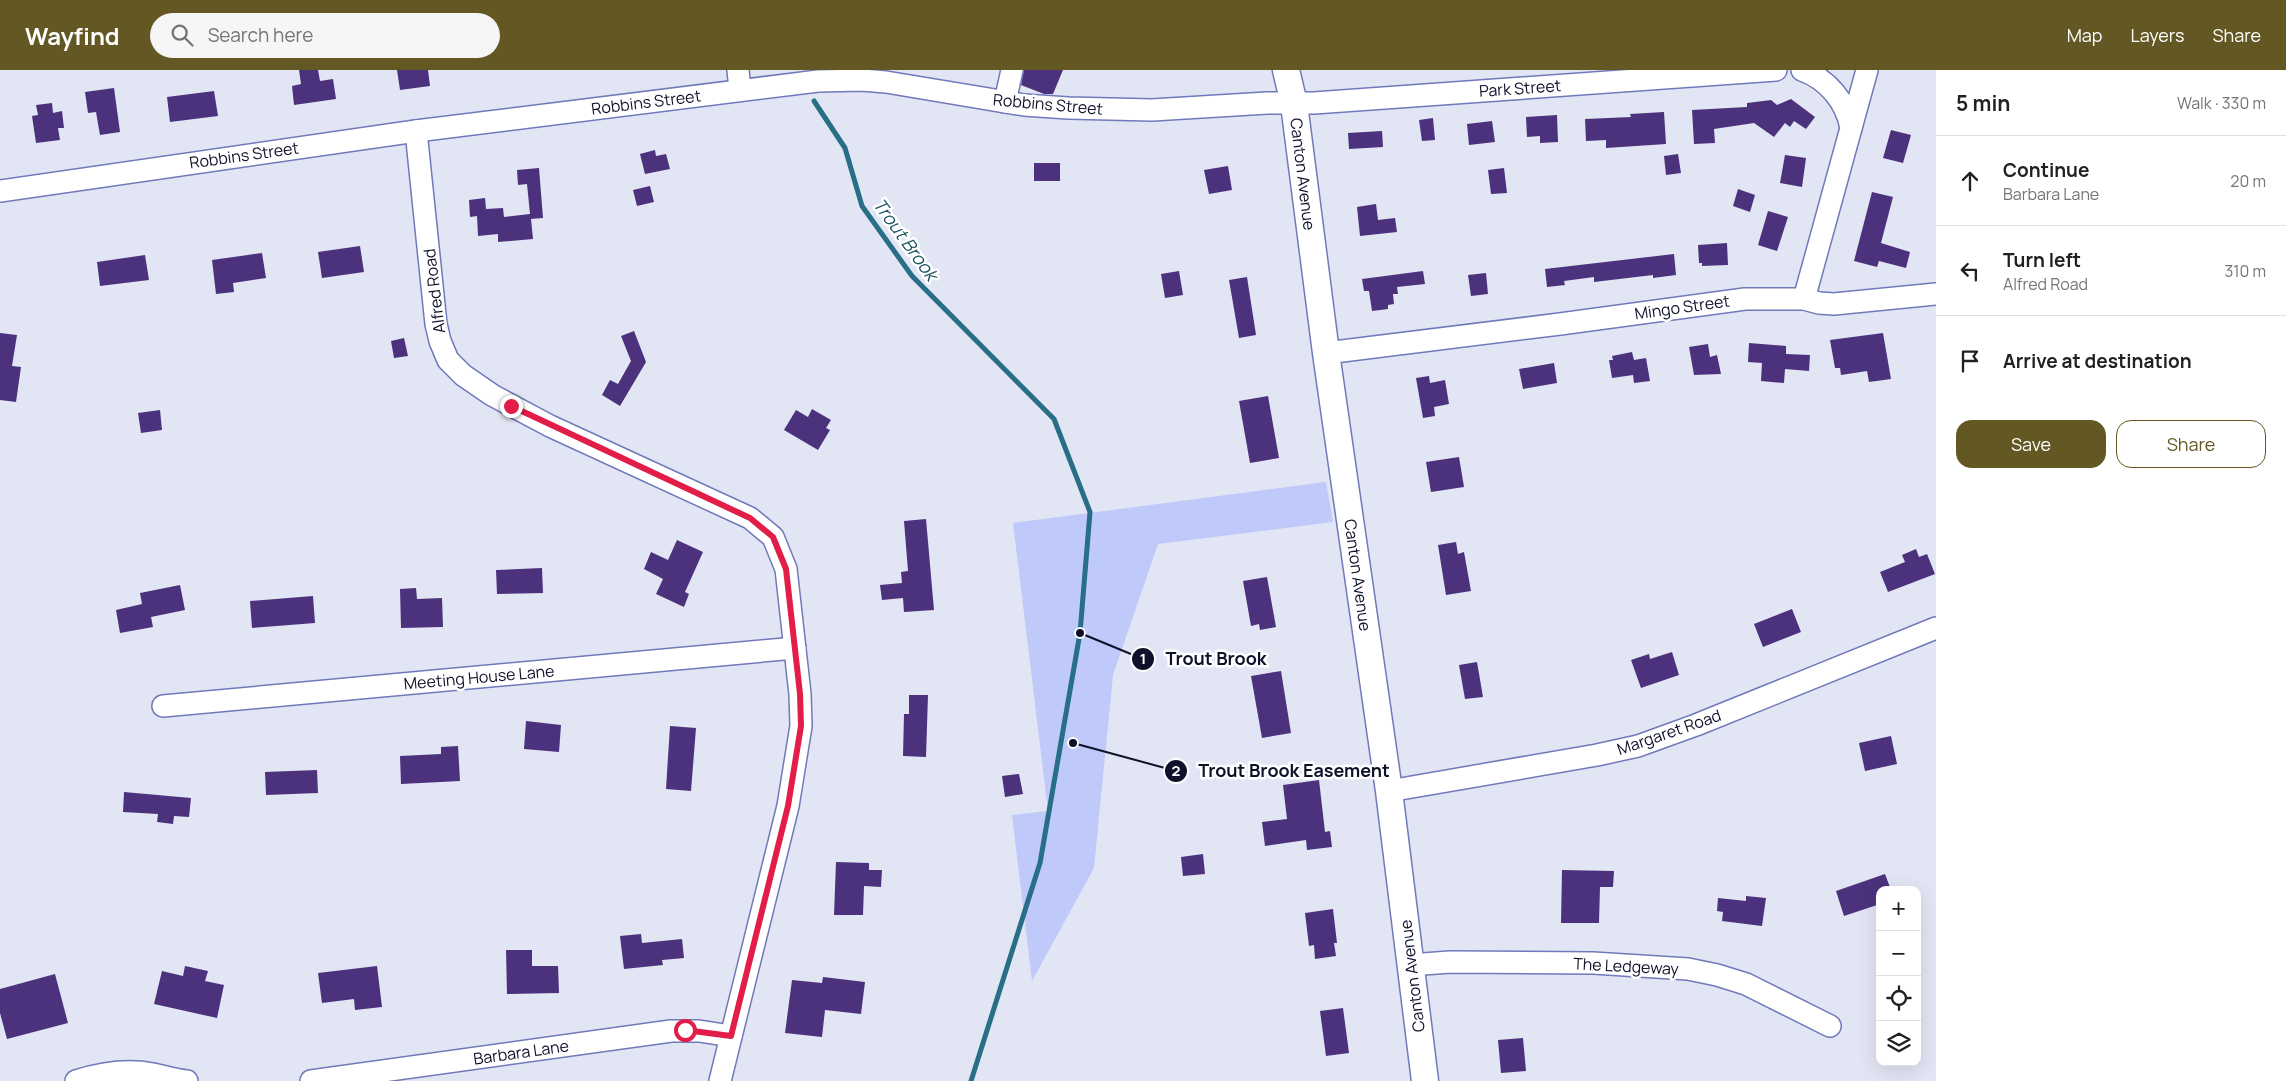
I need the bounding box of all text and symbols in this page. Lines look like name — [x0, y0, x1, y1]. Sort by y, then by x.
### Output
search box — [150, 13, 500, 58]
text: Wayfind — [25, 19, 120, 52]
icon: search — [168, 21, 196, 49]
text: Search here — [208, 22, 313, 48]
text: Map — [2067, 23, 2102, 47]
text: Layers — [2130, 23, 2184, 47]
text: Share — [2212, 23, 2261, 47]
street label: Park Street — [1478, 74, 1562, 102]
street label: Robbins Street — [590, 84, 702, 120]
street label: Robbins Street — [992, 88, 1104, 120]
text: 5 min — [1956, 89, 2010, 117]
text: Walk · 330 m — [2177, 92, 2266, 114]
street label: Canton Avenue — [1285, 117, 1321, 231]
street label: Robbins Street — [188, 136, 300, 174]
text: Continue — [2003, 157, 2089, 183]
icon: ahead — [1956, 167, 1984, 195]
text: 20 m — [2230, 170, 2266, 192]
text: Barbara Lane — [2003, 183, 2099, 205]
water label: Trout Brook — [868, 193, 946, 287]
street label: Alfred Road — [418, 247, 450, 335]
text: Turn left — [2003, 247, 2081, 273]
icon: left — [1956, 257, 1984, 285]
text: 310 m — [2224, 260, 2266, 282]
text: Alfred Road — [2003, 273, 2088, 295]
street label: Mingo Street — [1633, 289, 1731, 325]
icon: arrive — [1956, 347, 1984, 375]
text: Arrive at destination — [2003, 348, 2192, 374]
route end — [500, 395, 523, 418]
button: Save — [1956, 420, 2106, 468]
button: Share — [2116, 420, 2266, 468]
street label: Canton Avenue — [1339, 518, 1377, 632]
callout: Trout Brook — [1130, 642, 1276, 675]
text: Trout Brook — [1165, 646, 1268, 670]
text: 1 — [1140, 648, 1146, 669]
street label: Meeting House Lane — [403, 659, 555, 695]
street label: Margaret Road — [1614, 704, 1724, 760]
callout: Trout Brook Easement — [1164, 755, 1400, 788]
text: Trout Brook Easement — [1198, 758, 1390, 782]
text: 2 — [1172, 760, 1181, 781]
map controls — [1876, 886, 1921, 1066]
button: + — [1876, 886, 1921, 931]
street label: Canton Avenue — [1394, 919, 1430, 1033]
button: − — [1876, 931, 1921, 976]
street label: The Ledgeway — [1573, 952, 1680, 980]
button: locate — [1876, 976, 1921, 1021]
route start — [674, 1019, 697, 1042]
button: layers — [1876, 1021, 1921, 1066]
street label: Barbara Lane — [472, 1034, 570, 1070]

